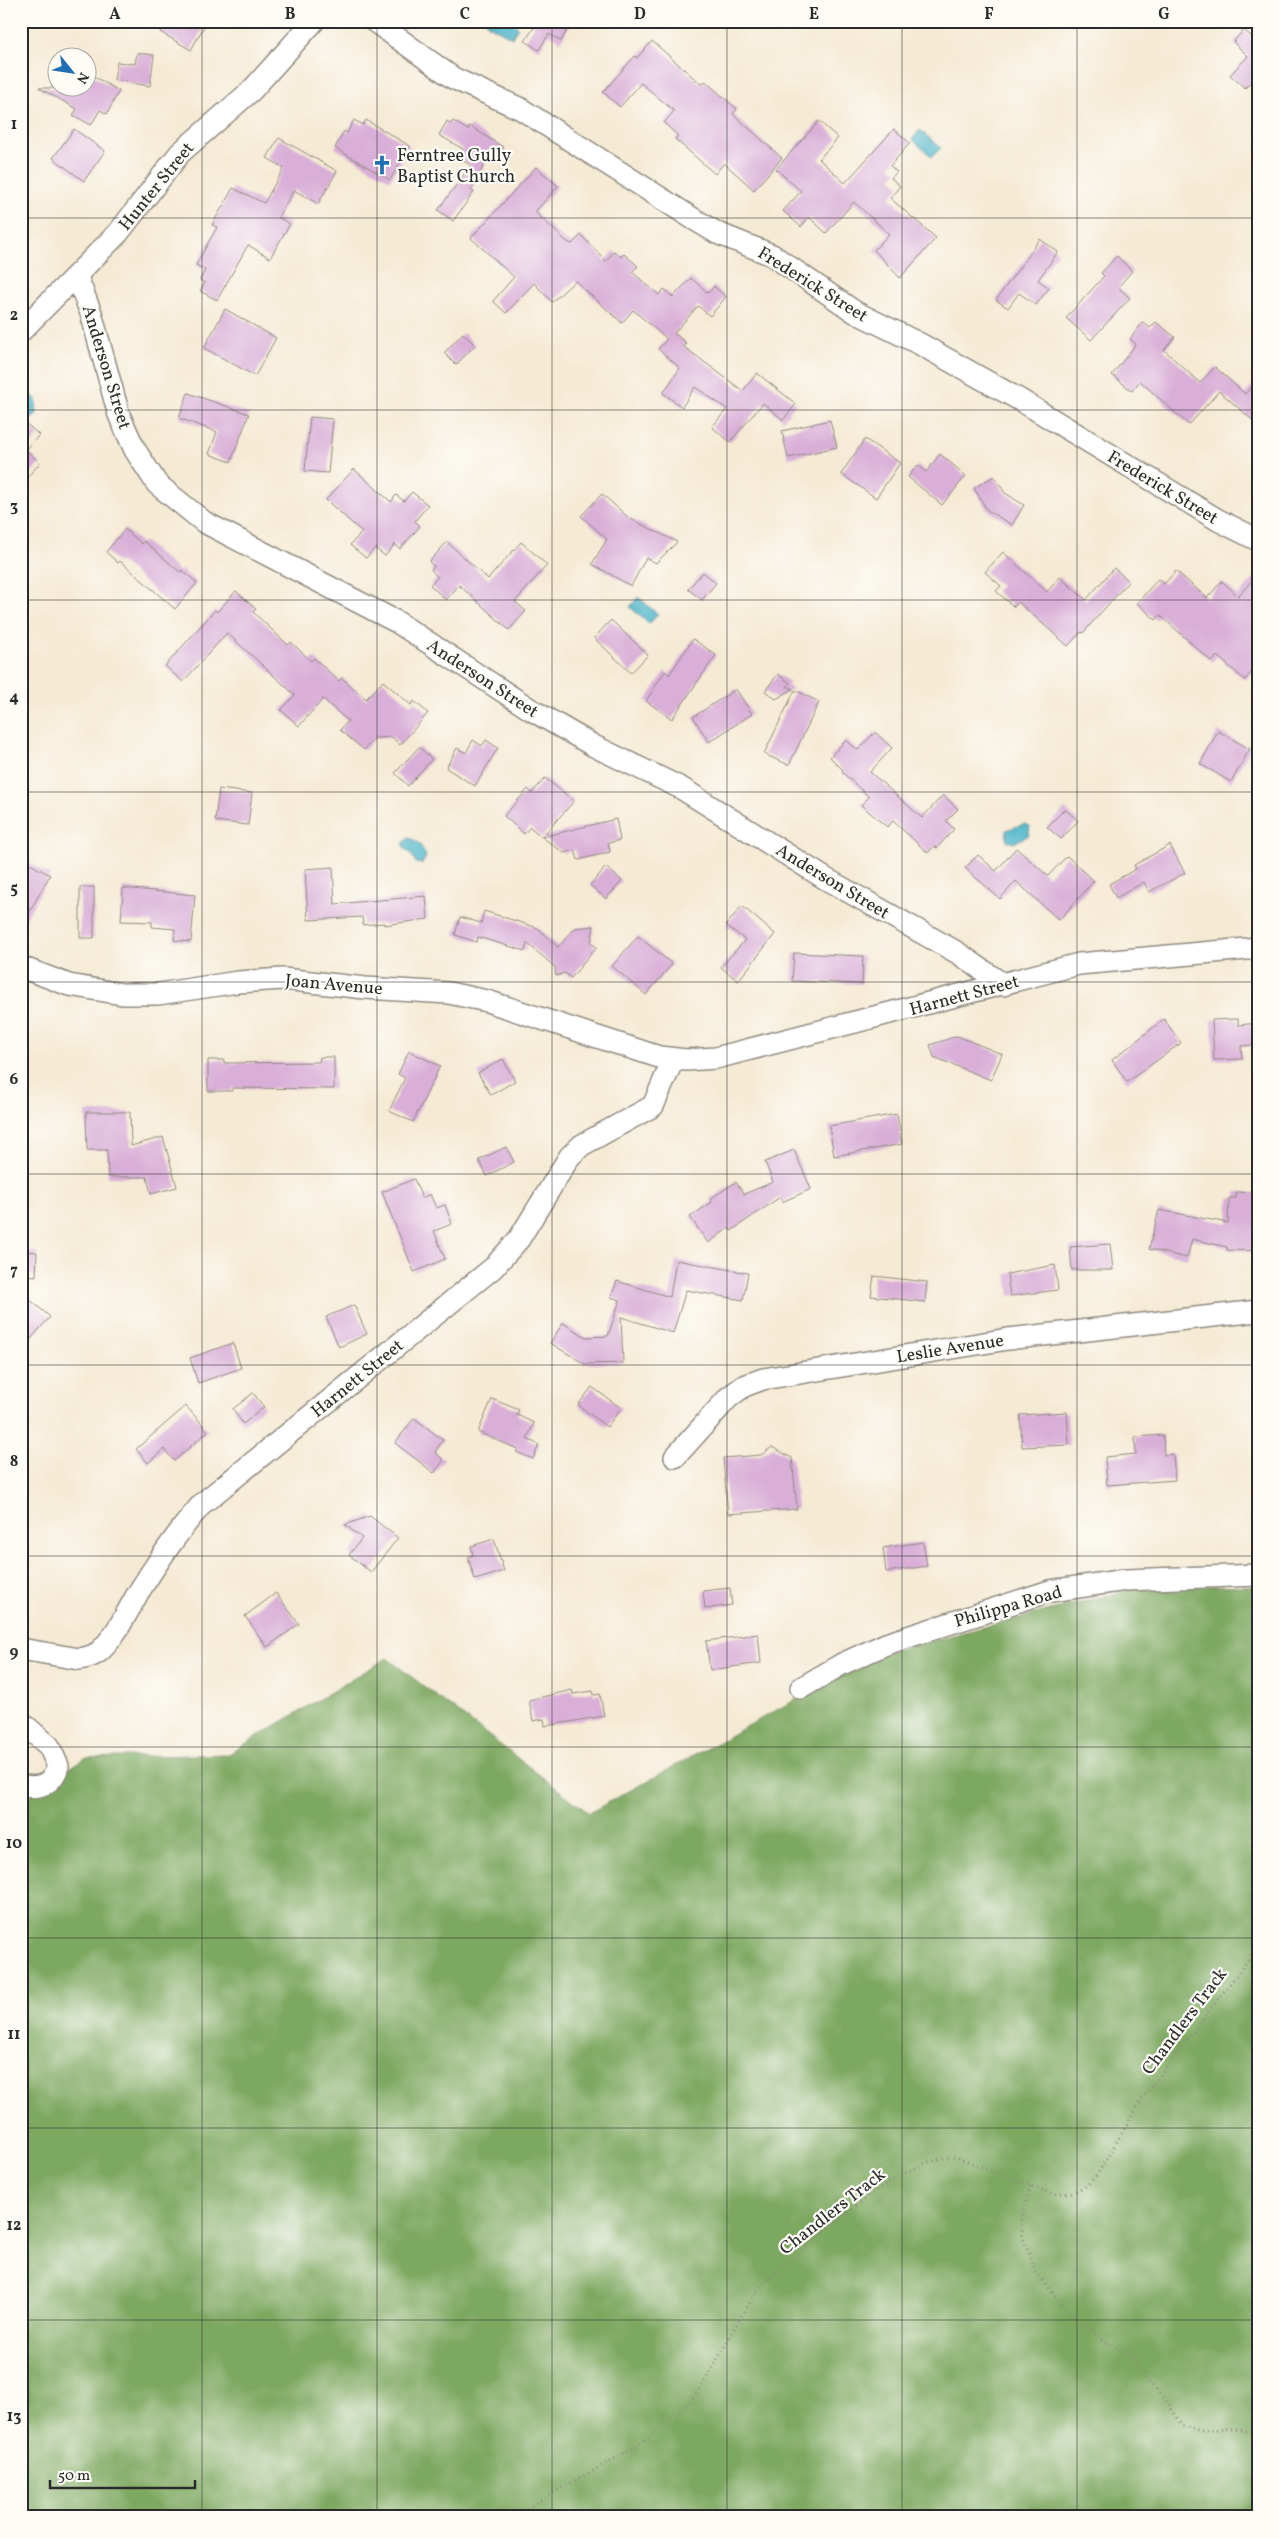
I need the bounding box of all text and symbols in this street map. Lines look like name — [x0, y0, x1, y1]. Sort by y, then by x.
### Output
text: A — [109, 4, 121, 26]
text: B — [285, 4, 296, 26]
text: C — [460, 4, 470, 26]
text: D — [634, 4, 646, 26]
text: E — [809, 4, 819, 26]
text: F — [984, 4, 994, 26]
text: G — [1158, 4, 1170, 26]
north arrow — [48, 48, 98, 98]
text: N — [71, 69, 93, 87]
text: 1 — [11, 114, 17, 136]
street label: Hunter Street — [114, 137, 201, 237]
place label: Ferntree Gully Baptist Church — [397, 144, 516, 190]
church icon: Ferntree Gully Baptist Church — [371, 154, 393, 176]
street label: Frederick Street — [752, 241, 872, 329]
street label: Anderson Street — [75, 302, 136, 433]
text: 2 — [10, 305, 18, 327]
street label: Frederick Street — [1102, 445, 1222, 531]
text: 3 — [10, 496, 18, 518]
street label: Anderson Street — [422, 634, 543, 725]
text: 4 — [9, 687, 19, 709]
street label: Anderson Street — [771, 838, 894, 926]
text: 5 — [10, 878, 18, 900]
street label: Joan Avenue — [284, 969, 384, 1002]
street label: Harnett Street — [907, 970, 1022, 1023]
text: 6 — [10, 1069, 19, 1091]
text: 7 — [10, 1260, 18, 1282]
street label: Leslie Avenue — [895, 1329, 1006, 1370]
street label: Harnett Street — [306, 1334, 410, 1424]
text: 8 — [10, 1451, 18, 1473]
street label: Philippa Road — [951, 1580, 1065, 1635]
text: 9 — [10, 1642, 19, 1664]
text: 10 — [6, 1833, 22, 1855]
street label: Chandlers Track — [1137, 1963, 1234, 2081]
text: 11 — [8, 2024, 20, 2046]
street label: Chandlers Track — [775, 2163, 891, 2262]
text: 12 — [7, 2215, 21, 2237]
text: 13 — [7, 2406, 21, 2428]
scale bar — [50, 2458, 195, 2490]
text: 50 m — [58, 2466, 90, 2487]

